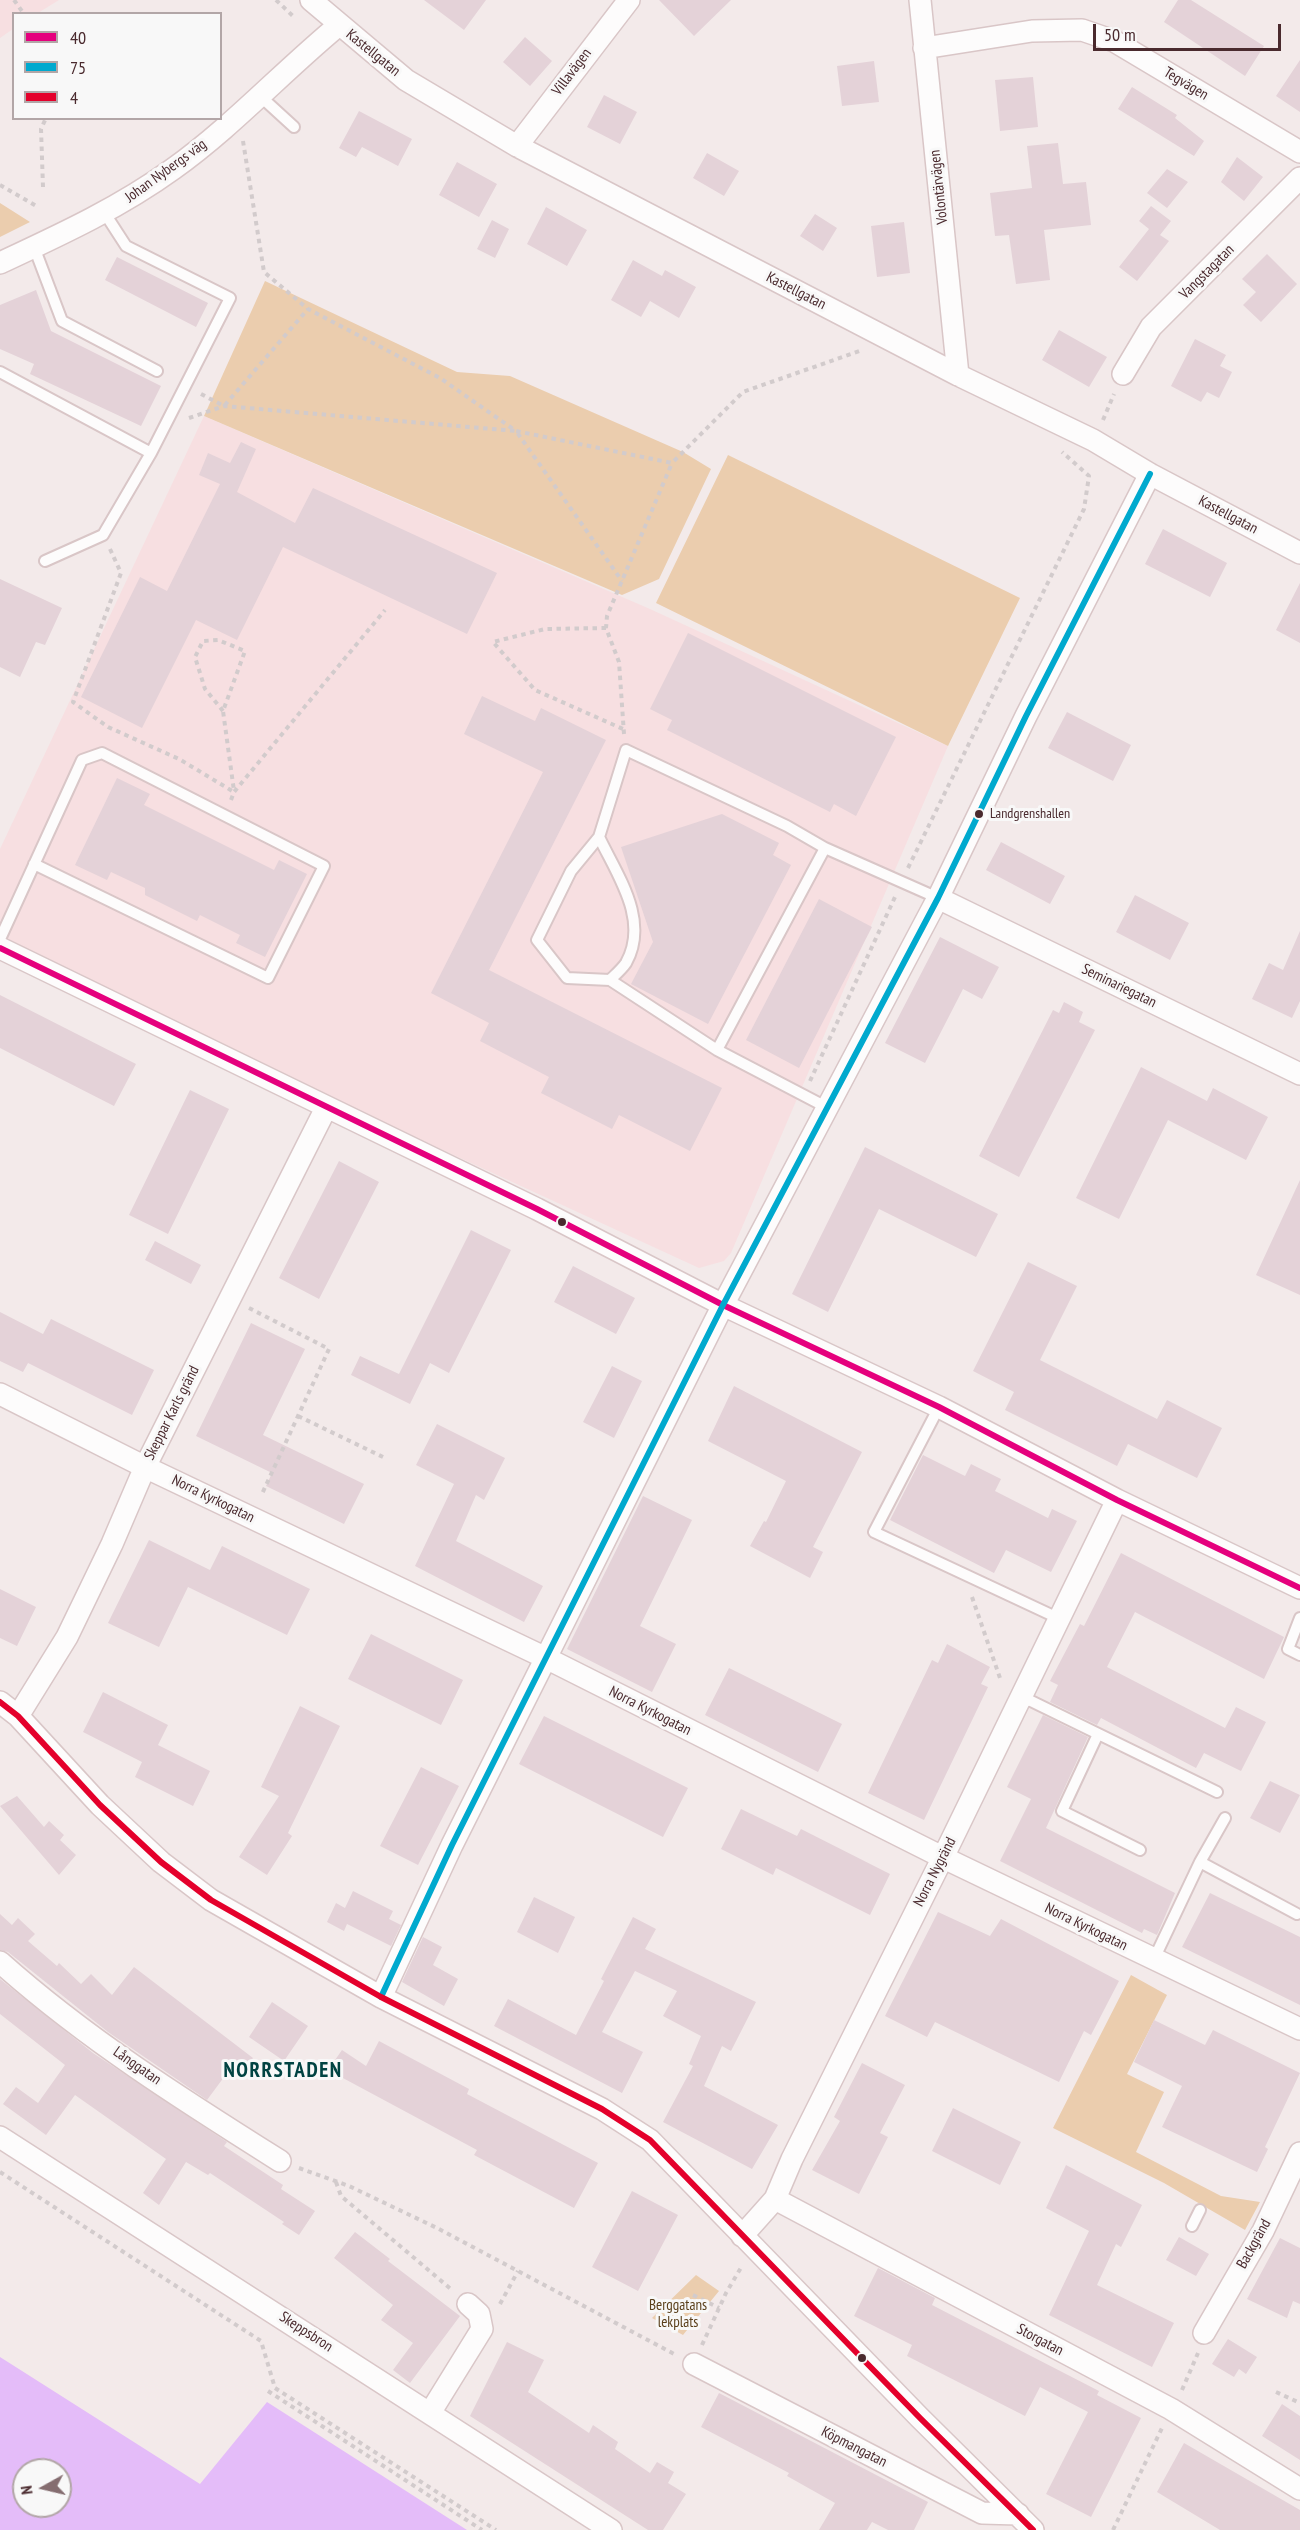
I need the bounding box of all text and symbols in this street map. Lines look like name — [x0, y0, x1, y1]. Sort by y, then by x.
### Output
legend — [12, 12, 222, 120]
scale bar — [1096, 12, 1284, 50]
text: 50 m — [1104, 23, 1136, 46]
text: 40 — [70, 26, 86, 49]
street label: Kastellgatan — [342, 26, 404, 80]
street label: Villavägen — [548, 45, 596, 99]
text: 75 — [70, 56, 86, 79]
street label: Tegvägen — [1160, 64, 1212, 104]
text: 4 — [70, 86, 78, 109]
street label: Johan Nybergs väg — [122, 136, 210, 206]
street label: Volontärvägen — [926, 149, 952, 225]
street label: Vangstagatan — [1176, 241, 1238, 303]
street label: Kastellgatan — [763, 268, 829, 314]
street label: Kastellgatan — [1195, 492, 1261, 538]
place label: Landgrenshallen — [990, 806, 1070, 822]
marker: Landgrenshallen — [973, 808, 985, 820]
street label: Seminariegatan — [1079, 960, 1159, 1012]
unlabelled marker — [556, 1216, 568, 1228]
street label: Skeppar Karls gränd — [141, 1363, 203, 1463]
street label: Norra Kyrkogatan — [169, 1471, 257, 1527]
street label: Norra Kyrkogatan — [606, 1683, 694, 1739]
street label: Norra Nygränd — [910, 1834, 960, 1910]
street label: Norra Kyrkogatan — [1042, 1899, 1130, 1955]
street label: Långgatan — [110, 2043, 164, 2089]
district label: NORRSTADEN — [224, 2058, 342, 2084]
street label: Backgränd — [1233, 2216, 1275, 2272]
park label: Berggatans lekplats — [649, 2297, 707, 2332]
street label: Skeppsbron — [276, 2308, 336, 2356]
street label: Storgatan — [1014, 2320, 1066, 2360]
unlabelled marker — [856, 2352, 868, 2364]
street label: Köpmangatan — [818, 2423, 890, 2471]
north arrow — [12, 2458, 72, 2518]
text: N — [16, 2485, 37, 2496]

